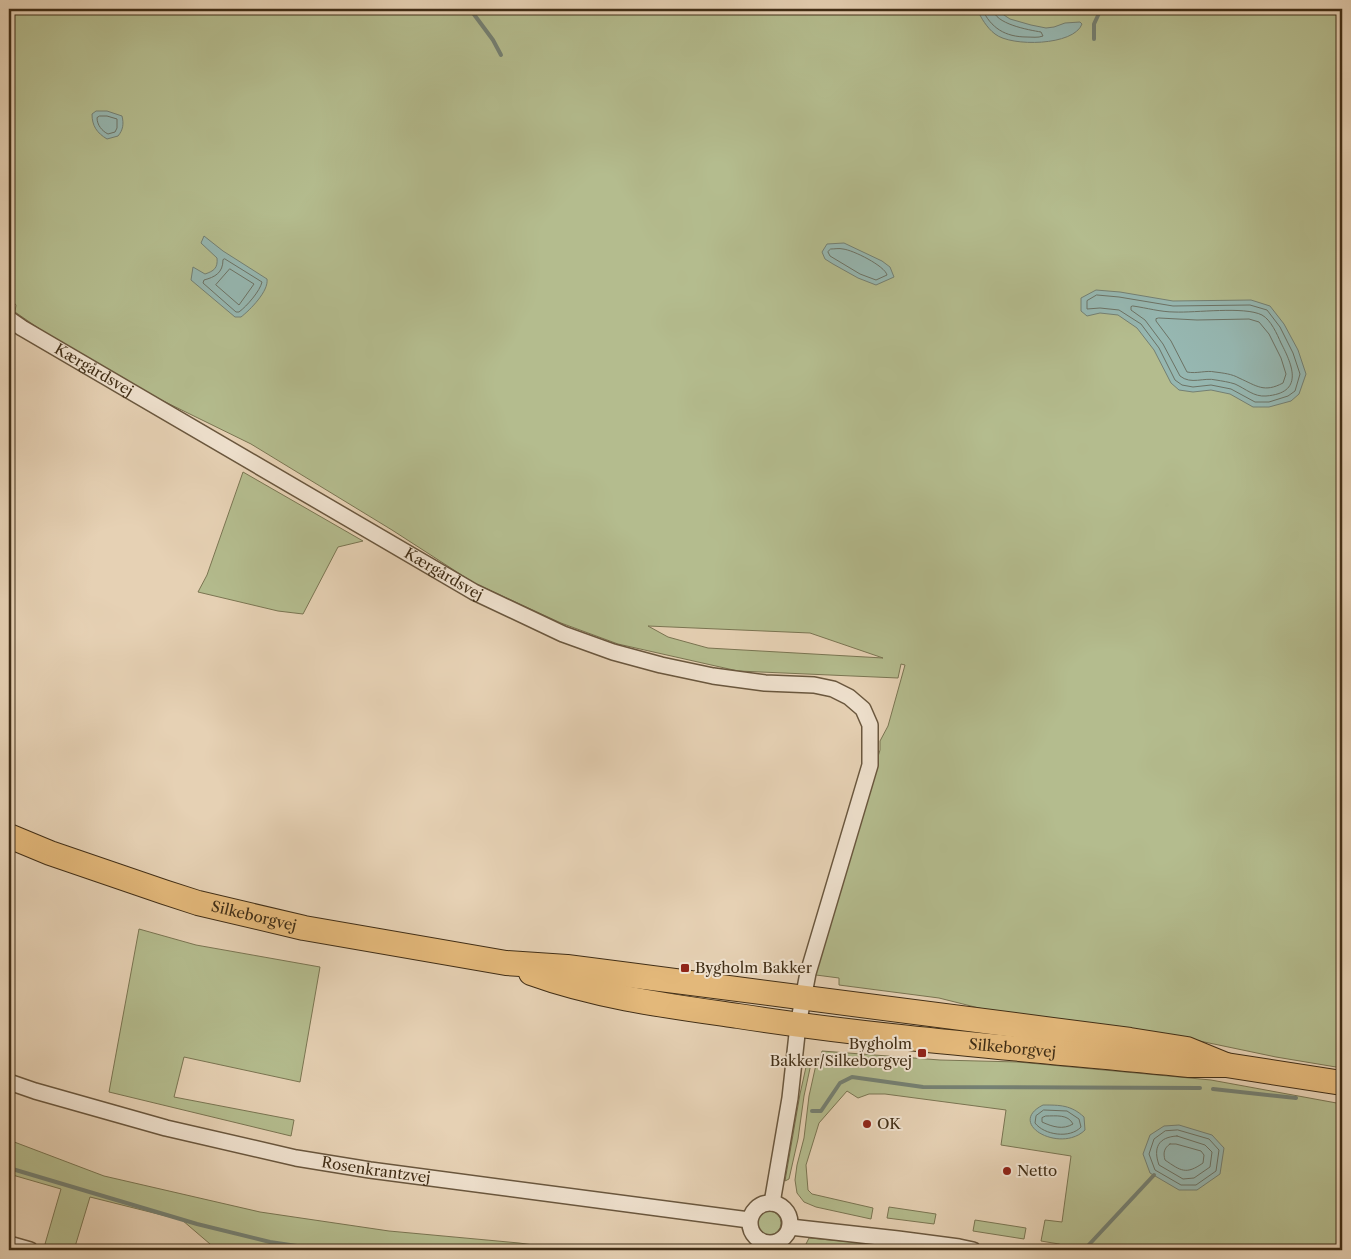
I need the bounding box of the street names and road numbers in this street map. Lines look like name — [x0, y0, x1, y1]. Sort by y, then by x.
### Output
street label: Kærgårdsvej — [51, 339, 137, 400]
street label: Kærgårdsvej — [401, 543, 486, 604]
street label: Silkeborgvej — [209, 896, 299, 935]
street label: Silkeborgvej — [968, 1034, 1057, 1061]
street label: Rosenkrantzvej — [320, 1152, 432, 1187]

